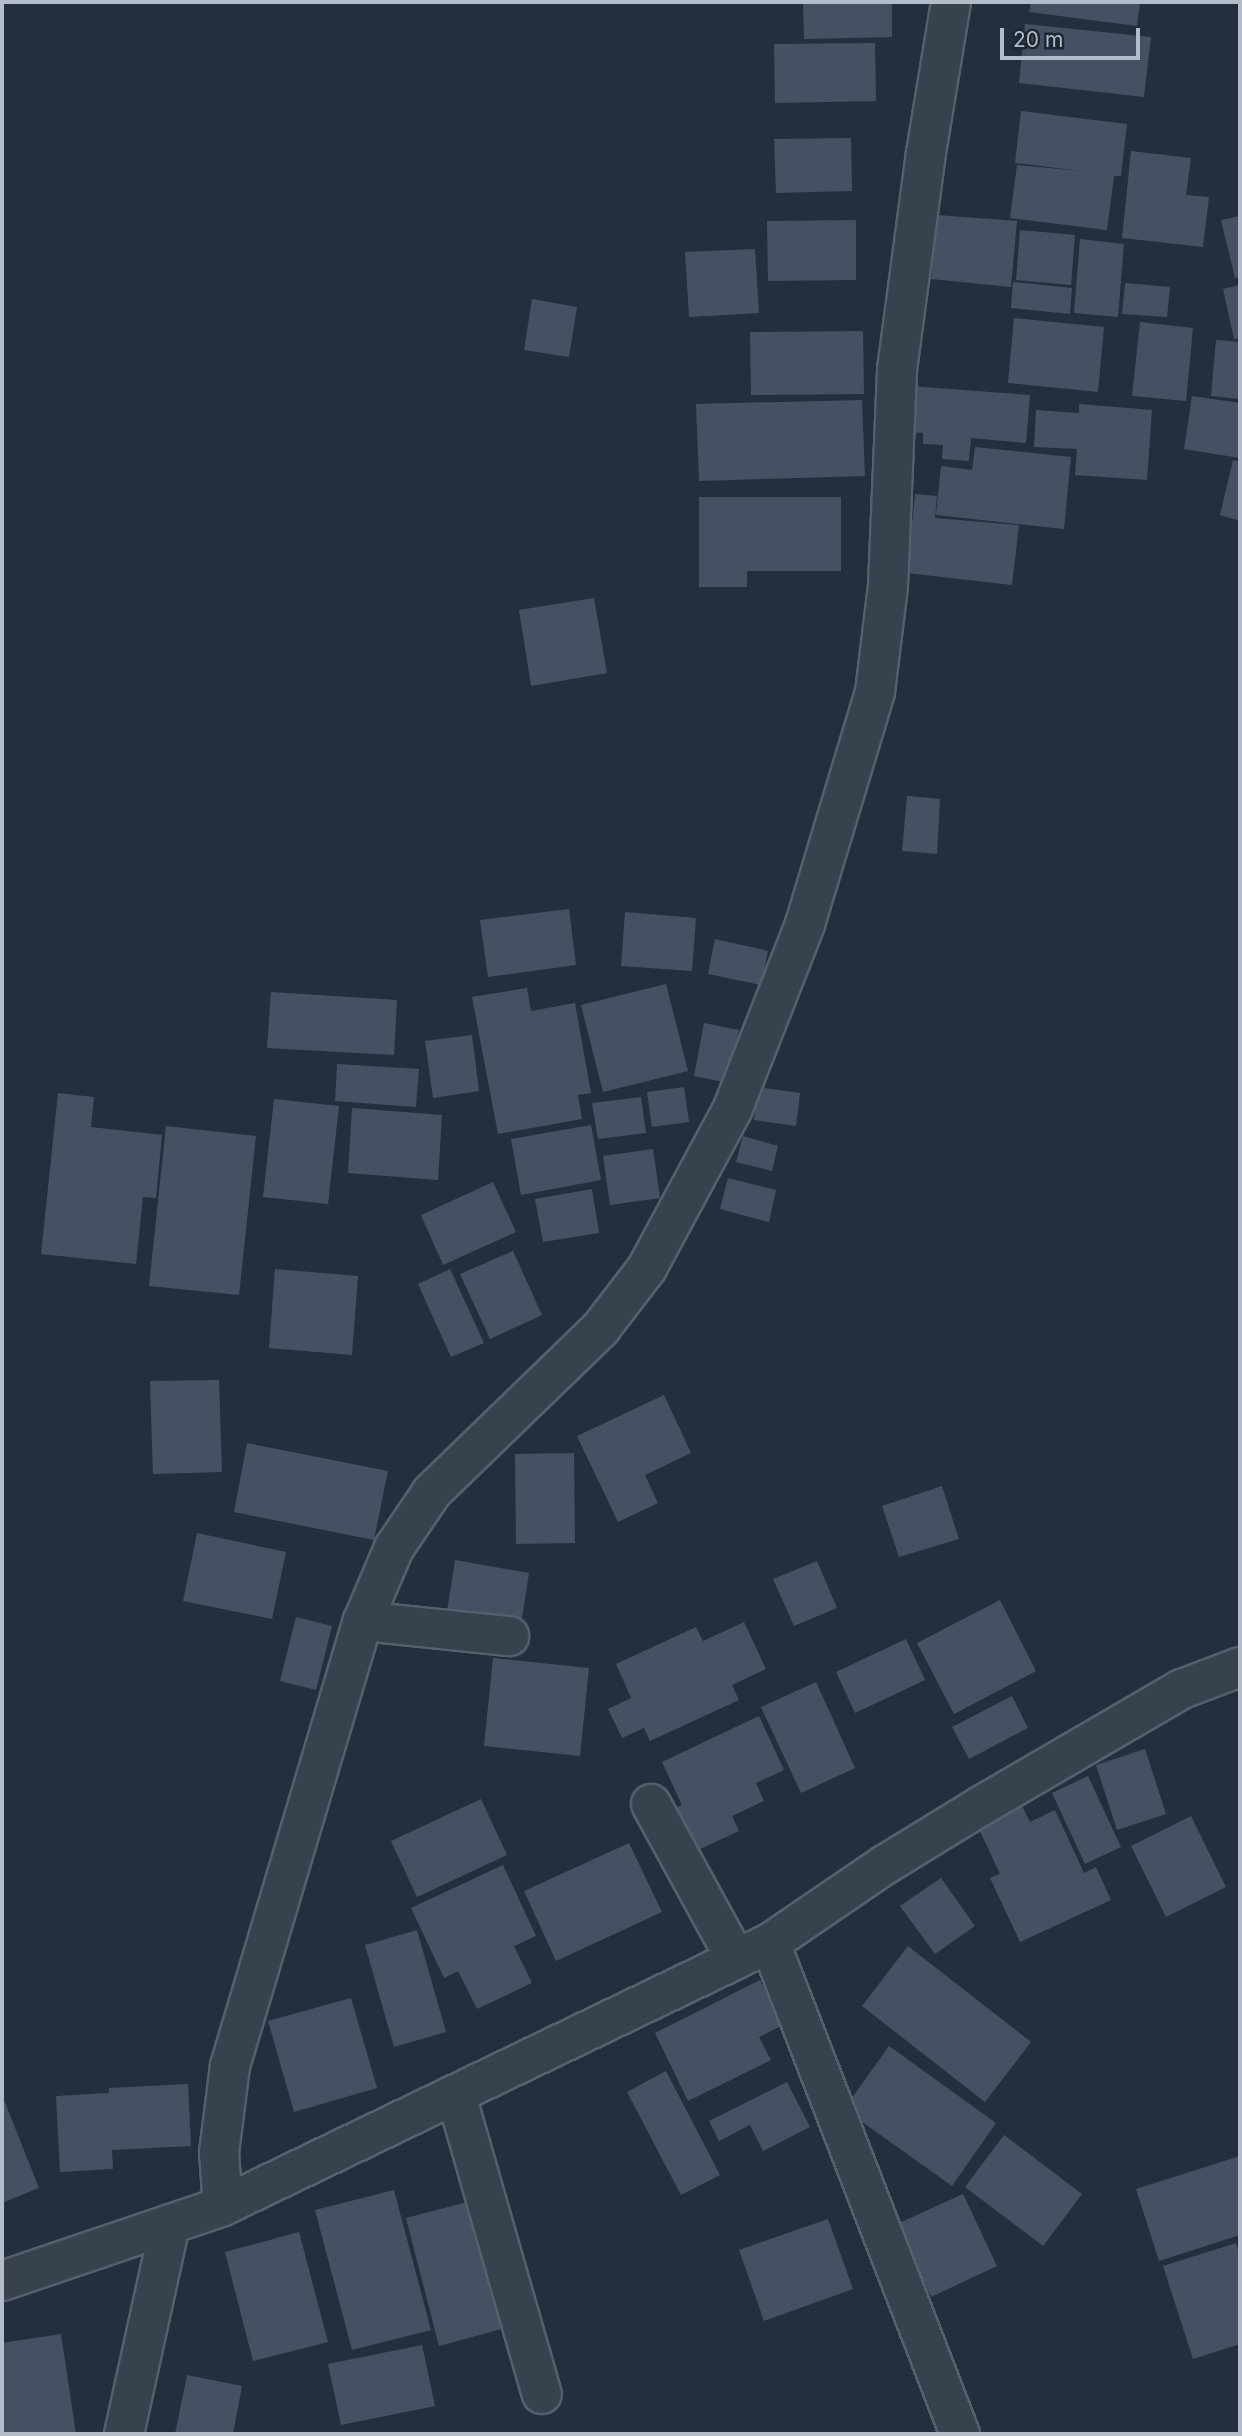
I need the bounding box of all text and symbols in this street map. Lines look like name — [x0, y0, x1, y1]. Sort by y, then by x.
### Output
scale bar — [1004, 14, 1144, 58]
text: 20 m — [1013, 27, 1063, 52]

